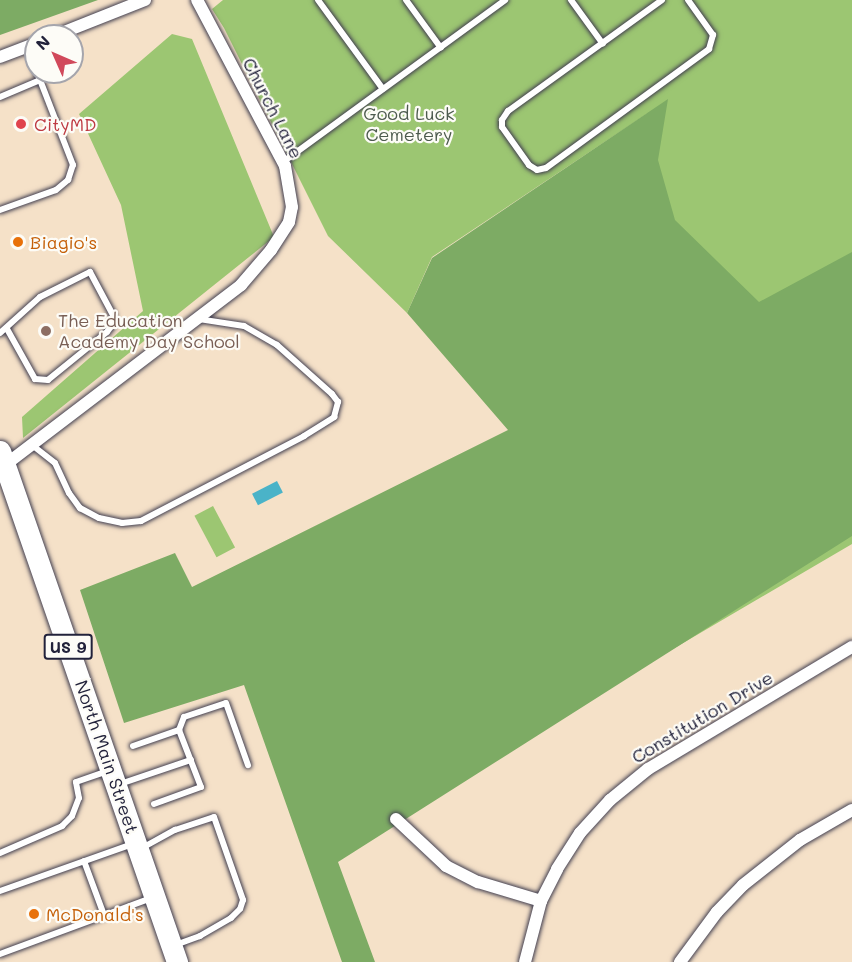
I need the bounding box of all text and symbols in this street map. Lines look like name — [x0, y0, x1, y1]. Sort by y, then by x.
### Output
north arrow — [24, 24, 84, 84]
text: N — [31, 31, 54, 54]
street label: Church Lane — [238, 54, 308, 162]
park label: Good Luck Cemetery — [363, 103, 455, 146]
place label: CityMD — [34, 113, 96, 135]
marker: CityMD — [12, 115, 30, 133]
place label: Biagio's — [30, 231, 97, 253]
marker: Biagio's — [11, 235, 25, 249]
place label: The Education Academy Day School — [58, 310, 240, 352]
marker: The Education Academy Day School — [39, 324, 53, 338]
road number: US 9 — [42, 634, 94, 660]
street label: Constitution Drive — [628, 666, 776, 768]
street label: North Main Street — [71, 677, 143, 837]
place label: McDonald's — [46, 903, 144, 925]
marker: McDonald's — [27, 907, 41, 921]

